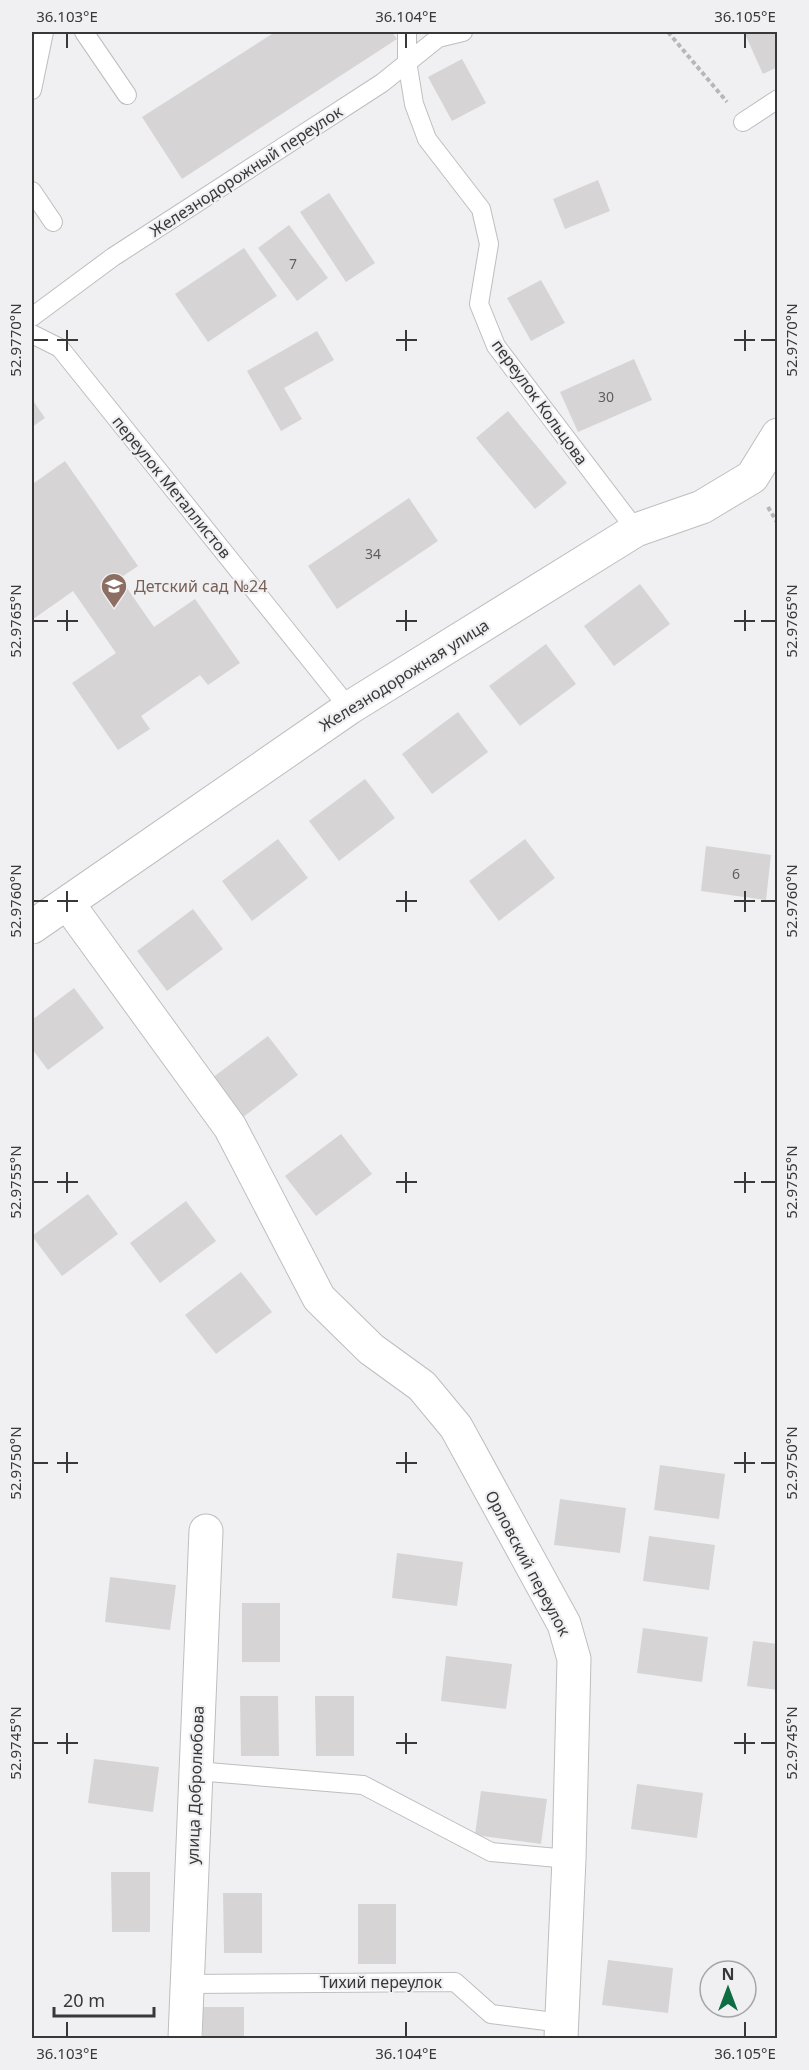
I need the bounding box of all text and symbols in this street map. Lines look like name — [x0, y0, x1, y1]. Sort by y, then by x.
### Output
text: 36.103°E — [36, 6, 98, 26]
text: 36.104°E — [375, 6, 437, 26]
text: 36.105°E — [714, 6, 776, 26]
street label: Железнодорожный переулок — [145, 100, 347, 242]
house number: 7 — [289, 254, 297, 273]
text: 52.9770°N — [5, 303, 25, 377]
text: 52.9770°N — [781, 303, 801, 377]
street label: переулок Кольцова — [487, 335, 593, 469]
house number: 30 — [598, 387, 614, 406]
street label: переулок Металлистов — [108, 411, 236, 563]
house number: 34 — [365, 544, 381, 563]
school or university icon: Детский сад №24 — [99, 571, 129, 609]
place label: Детский сад №24 — [134, 575, 267, 597]
text: 52.9765°N — [5, 584, 25, 658]
text: 52.9765°N — [781, 584, 801, 658]
street label: Железнодорожная улица — [315, 614, 493, 736]
text: 52.9760°N — [5, 864, 25, 938]
house number: 6 — [732, 864, 740, 883]
text: 52.9760°N — [781, 864, 801, 938]
text: 52.9755°N — [5, 1145, 25, 1219]
text: 52.9755°N — [781, 1145, 801, 1219]
text: 52.9750°N — [5, 1426, 25, 1500]
text: 52.9750°N — [781, 1426, 801, 1500]
street label: Орловский переулок — [480, 1487, 576, 1640]
street label: улица Добролюбова — [181, 1705, 209, 1865]
text: 52.9745°N — [5, 1706, 25, 1780]
text: 52.9745°N — [781, 1706, 801, 1780]
north arrow — [698, 1959, 758, 2019]
text: N — [721, 1963, 735, 1985]
street label: Тихий переулок — [320, 1971, 442, 1993]
scale bar — [54, 1980, 154, 2018]
text: 20 m — [63, 1988, 105, 2012]
text: 36.103°E — [36, 2043, 98, 2063]
text: 36.104°E — [375, 2043, 437, 2063]
text: 36.105°E — [714, 2043, 776, 2063]

